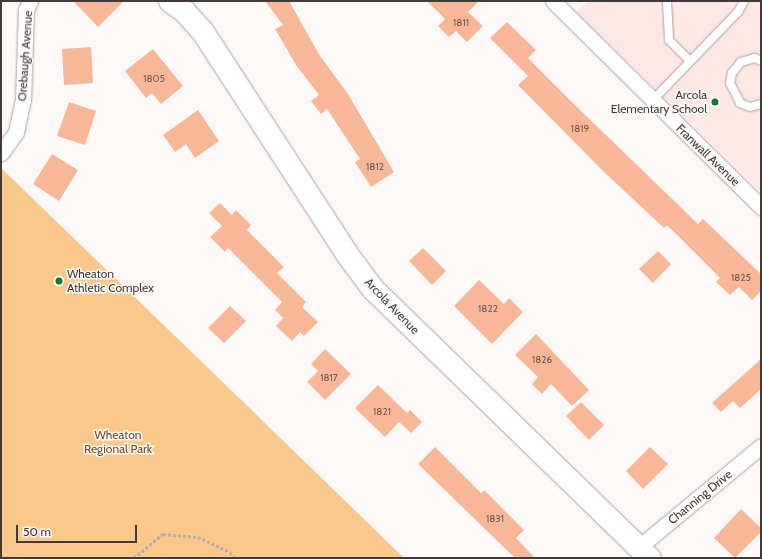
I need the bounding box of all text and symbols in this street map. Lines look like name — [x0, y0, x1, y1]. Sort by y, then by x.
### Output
street label: Orebaugh Avenue — [15, 10, 35, 102]
house number: 1811 — [453, 17, 469, 29]
house number: 1805 — [143, 73, 165, 85]
place label: Arcola Elementary School — [611, 88, 707, 116]
marker: Arcola Elementary School — [710, 97, 720, 107]
street label: Franwall Avenue — [673, 121, 743, 189]
house number: 1819 — [571, 123, 589, 135]
house number: 1812 — [366, 161, 384, 173]
place label: Wheaton Athletic Complex — [67, 267, 154, 295]
house number: 1825 — [731, 272, 751, 284]
street label: Arcola Avenue — [362, 275, 422, 337]
marker: Wheaton Athletic Complex — [54, 276, 64, 286]
house number: 1822 — [478, 303, 498, 315]
house number: 1826 — [532, 354, 552, 366]
house number: 1817 — [320, 372, 338, 384]
house number: 1821 — [373, 406, 391, 418]
park label: Wheaton Regional Park — [84, 428, 152, 456]
street label: Channing Drive — [665, 467, 735, 527]
house number: 1831 — [486, 513, 504, 525]
scale bar — [18, 517, 139, 543]
text: 50 m — [23, 524, 51, 539]

